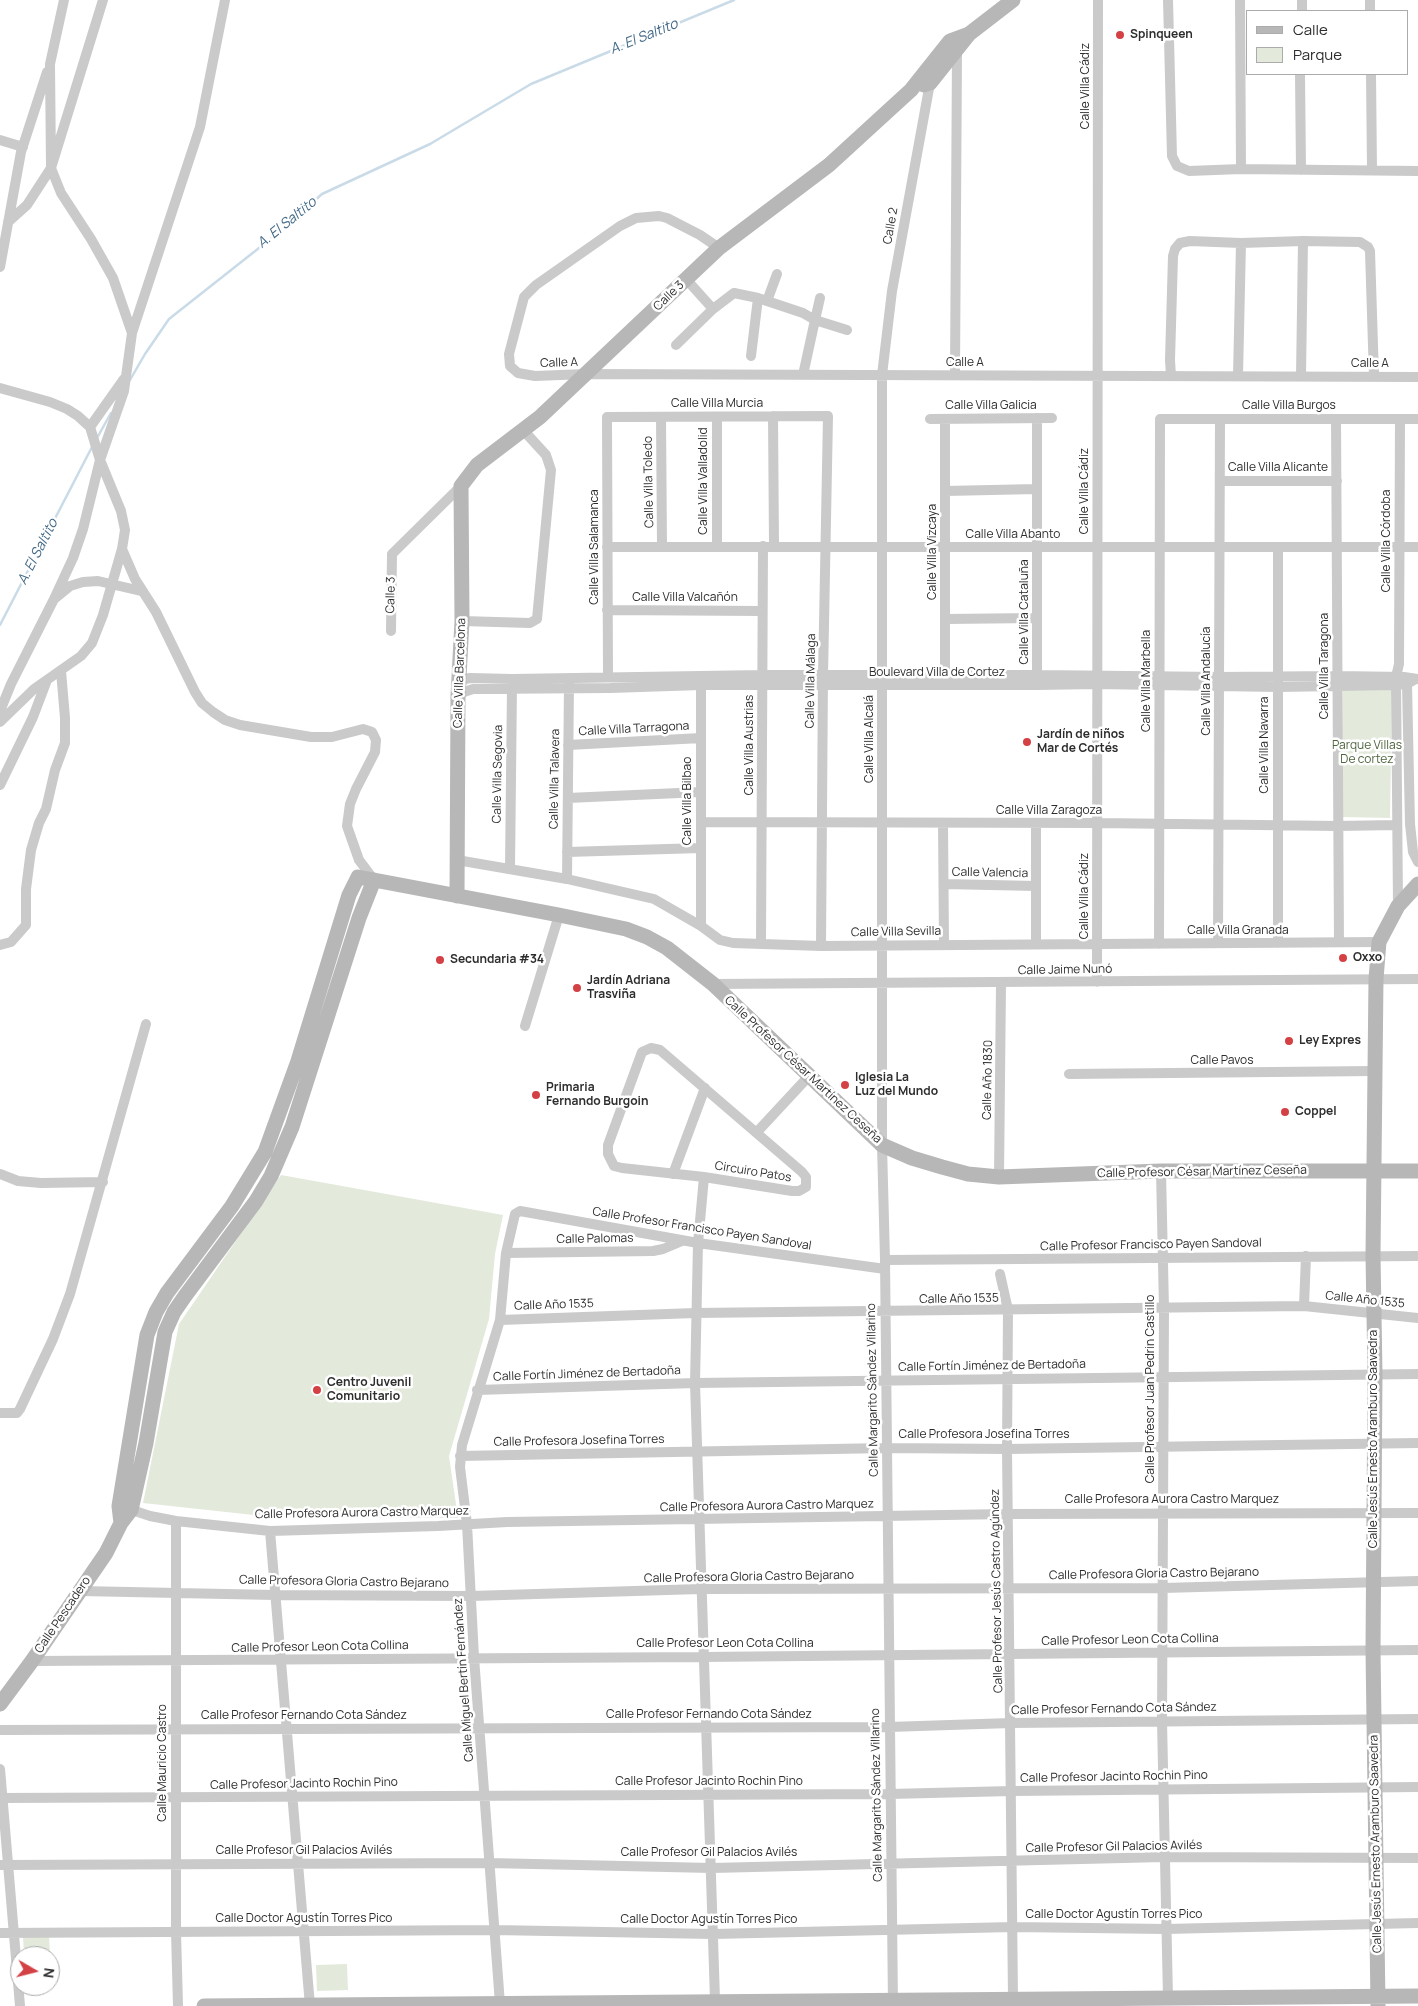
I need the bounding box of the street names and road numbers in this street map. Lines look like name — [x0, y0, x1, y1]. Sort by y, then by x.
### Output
street label: Calle Villa Cádiz — [1079, 43, 1093, 129]
street label: Calle 2 — [881, 206, 901, 246]
street label: Calle 3 — [651, 278, 687, 314]
street label: Calle A — [540, 355, 578, 371]
street label: Calle A — [946, 356, 984, 370]
street label: Calle A — [1351, 357, 1389, 371]
street label: Calle Villa Murcia — [671, 397, 763, 411]
street label: Calle Villa Galicia — [945, 399, 1037, 413]
street label: Calle Villa Burgos — [1242, 399, 1336, 413]
street label: Calle Villa Valladolid — [697, 427, 711, 535]
street label: Calle Villa Toledo — [641, 436, 657, 528]
street label: Calle Villa Cádiz — [1078, 448, 1092, 534]
street label: Calle Villa Alicante — [1228, 461, 1328, 475]
street label: Calle Villa Salamanca — [588, 489, 602, 605]
street label: Calle Villa Córdoba — [1380, 490, 1394, 592]
street label: Calle Villa Vizcaya — [926, 504, 940, 600]
street label: Calle Villa Abanto — [966, 528, 1060, 542]
street label: Calle Villa Cataluña — [1018, 559, 1032, 665]
street label: Calle 3 — [383, 576, 399, 614]
street label: Calle Villa Valcañón — [632, 591, 738, 605]
street label: Calle Villa Taragona — [1318, 613, 1332, 719]
street label: Calle Villa Barcelona — [451, 618, 469, 728]
street label: Calle Villa Andalucía — [1200, 626, 1214, 736]
street label: Calle Villa Marbella — [1140, 630, 1154, 732]
street label: Calle Villa Málaga — [803, 634, 819, 728]
street label: Boulevard Villa de Cortez — [869, 666, 1005, 680]
street label: Calle Villa Austrias — [743, 695, 757, 795]
street label: Calle Villa Alcalá — [863, 695, 877, 783]
street label: Calle Villa Navarra — [1258, 697, 1272, 793]
street label: Calle Villa Tarragona — [578, 719, 690, 739]
street label: Calle Villa Segovia — [490, 725, 506, 823]
street label: Calle Villa Talavera — [547, 729, 563, 829]
street label: Calle Villa Bilbao — [681, 757, 695, 845]
street label: Calle Villa Zaragoza — [996, 804, 1102, 818]
street label: Calle Villa Cádiz — [1078, 853, 1092, 939]
street label: Calle Valencia — [952, 865, 1028, 881]
street label: Calle Villa Sevilla — [851, 924, 941, 940]
street label: Calle Villa Granada — [1187, 924, 1289, 938]
street label: Calle Jaime Nunó — [1018, 962, 1112, 978]
street label: Calle Profesor César Martínez Ceseña — [721, 993, 885, 1147]
street label: Calle Año 1830 — [980, 1040, 996, 1120]
street label: Calle Pavos — [1191, 1054, 1253, 1068]
street label: Circuiro Patos — [714, 1159, 792, 1185]
street label: Calle Profesor César Martínez Ceseña — [1097, 1163, 1307, 1181]
street label: Calle Profesor Francisco Payen Sandoval — [592, 1205, 812, 1253]
street label: Calle Palomas — [556, 1231, 634, 1247]
street label: Calle Profesor Francisco Payen Sandoval — [1040, 1236, 1262, 1254]
street label: Calle Año 1535 — [1325, 1289, 1405, 1311]
street label: Calle Año 1535 — [919, 1291, 999, 1307]
street label: Calle Profesor Juan Pedrin Castillo — [1144, 1295, 1158, 1483]
street label: Calle Año 1535 — [514, 1296, 594, 1314]
street label: Calle Margarito Sández Villarino — [864, 1303, 882, 1477]
street label: Calle Jesús Ernesto Aramburo Saavedra — [1367, 1330, 1381, 1548]
street label: Calle Fortín Jiménez de Bertadoña — [898, 1357, 1086, 1375]
street label: Calle Fortín Jiménez de Bertadoña — [493, 1364, 681, 1384]
street label: Calle Profesora Josefina Torres — [899, 1428, 1069, 1442]
street label: Calle Profesora Josefina Torres — [493, 1432, 665, 1450]
street label: Calle Profesor Jesús Castro Agúndez — [988, 1489, 1006, 1693]
street label: Calle Profesora Aurora Castro Marquez — [1065, 1493, 1279, 1507]
street label: Calle Profesora Aurora Castro Marquez — [660, 1497, 874, 1515]
street label: Calle Profesora Aurora Castro Marquez — [255, 1504, 469, 1522]
street label: Calle Profesora Gloria Castro Bejarano — [1049, 1565, 1259, 1583]
street label: Calle Profesora Gloria Castro Bejarano — [644, 1568, 854, 1586]
street label: Calle Profesora Gloria Castro Bejarano — [239, 1573, 449, 1591]
street label: Calle Pescadero — [32, 1574, 94, 1656]
street label: Calle Miguel Bertín Fernández — [451, 1598, 477, 1762]
street label: Calle Profesor Leon Cota Collina — [1041, 1631, 1219, 1649]
street label: Calle Profesor Leon Cota Collina — [636, 1637, 814, 1651]
street label: Calle Profesor Leon Cota Collina — [231, 1638, 409, 1656]
street label: Calle Profesor Fernando Cota Sández — [1011, 1700, 1217, 1718]
street label: Calle Mauricio Castro — [156, 1704, 170, 1822]
street label: Calle Profesor Fernando Cota Sández — [606, 1708, 812, 1722]
street label: Calle Margarito Sández Villarino — [868, 1708, 886, 1882]
street label: Calle Profesor Fernando Cota Sández — [201, 1709, 407, 1723]
street label: Calle Jesús Ernesto Aramburo Saavedra — [1367, 1735, 1385, 1953]
street label: Calle Profesor Jacinto Rochin Pino — [1020, 1768, 1208, 1786]
street label: Calle Profesor Jacinto Rochin Pino — [210, 1775, 398, 1793]
street label: Calle Profesor Jacinto Rochin Pino — [615, 1775, 803, 1789]
street label: Calle Profesor Gil Palacios Avilés — [1026, 1838, 1202, 1856]
street label: Calle Profesor Gil Palacios Avilés — [216, 1844, 392, 1858]
street label: Calle Profesor Gil Palacios Avilés — [621, 1846, 797, 1860]
street label: Calle Doctor Agustín Torres Pico — [1026, 1908, 1202, 1922]
street label: Calle Doctor Agustín Torres Pico — [216, 1912, 392, 1926]
street label: Calle Doctor Agustín Torres Pico — [621, 1913, 797, 1927]

